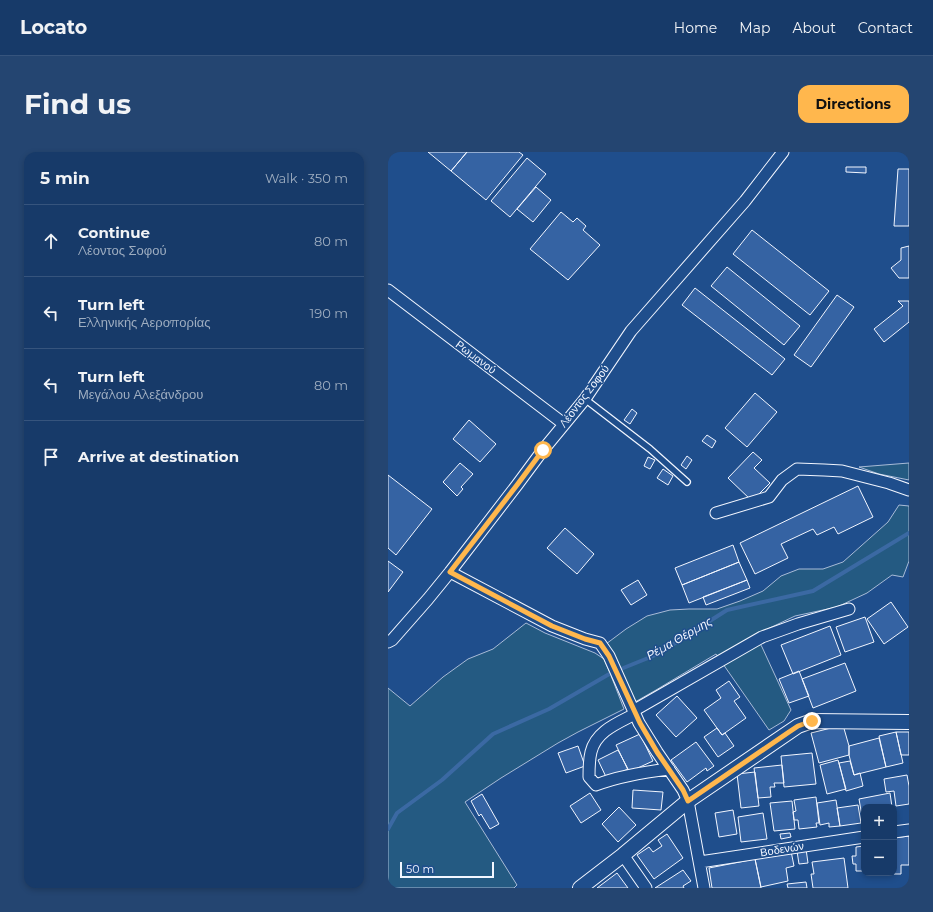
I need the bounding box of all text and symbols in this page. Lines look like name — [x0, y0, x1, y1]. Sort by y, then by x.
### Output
text: Locato — [20, 16, 87, 39]
text: Home — [674, 19, 717, 37]
text: Map — [739, 19, 770, 37]
text: About — [792, 19, 836, 37]
text: Contact — [858, 19, 913, 37]
button: Directions — [798, 85, 909, 123]
text: Find us — [24, 87, 131, 121]
text: 5 min — [40, 168, 90, 188]
text: Walk · 350 m — [265, 170, 348, 186]
text: Continue — [78, 223, 150, 242]
icon: ahead — [40, 230, 62, 252]
text: 80 m — [314, 233, 348, 249]
text: Λέοντος Σοφού — [78, 242, 167, 258]
text: Turn left — [78, 295, 145, 314]
icon: left — [40, 302, 62, 324]
text: 190 m — [310, 305, 348, 321]
text: Ελληνικής Αεροπορίας — [78, 314, 211, 330]
street label: Ρωμανού — [453, 337, 499, 377]
street label: Λέοντος Σοφού — [556, 362, 612, 430]
text: Turn left — [78, 367, 145, 386]
icon: left — [40, 374, 62, 396]
text: 80 m — [314, 377, 348, 393]
text: Μεγάλου Αλεξάνδρου — [78, 386, 203, 402]
route start — [534, 441, 552, 459]
icon: arrive — [40, 446, 62, 468]
text: Arrive at destination — [78, 447, 239, 466]
water label: Ρέμα Θέρμης — [643, 613, 715, 663]
route end — [803, 712, 821, 730]
map controls — [861, 804, 897, 876]
button: + — [861, 804, 897, 840]
street label: Βοδενών — [759, 839, 805, 859]
button: − — [861, 840, 897, 876]
scale bar — [400, 860, 494, 879]
text: 50 m — [406, 862, 434, 876]

